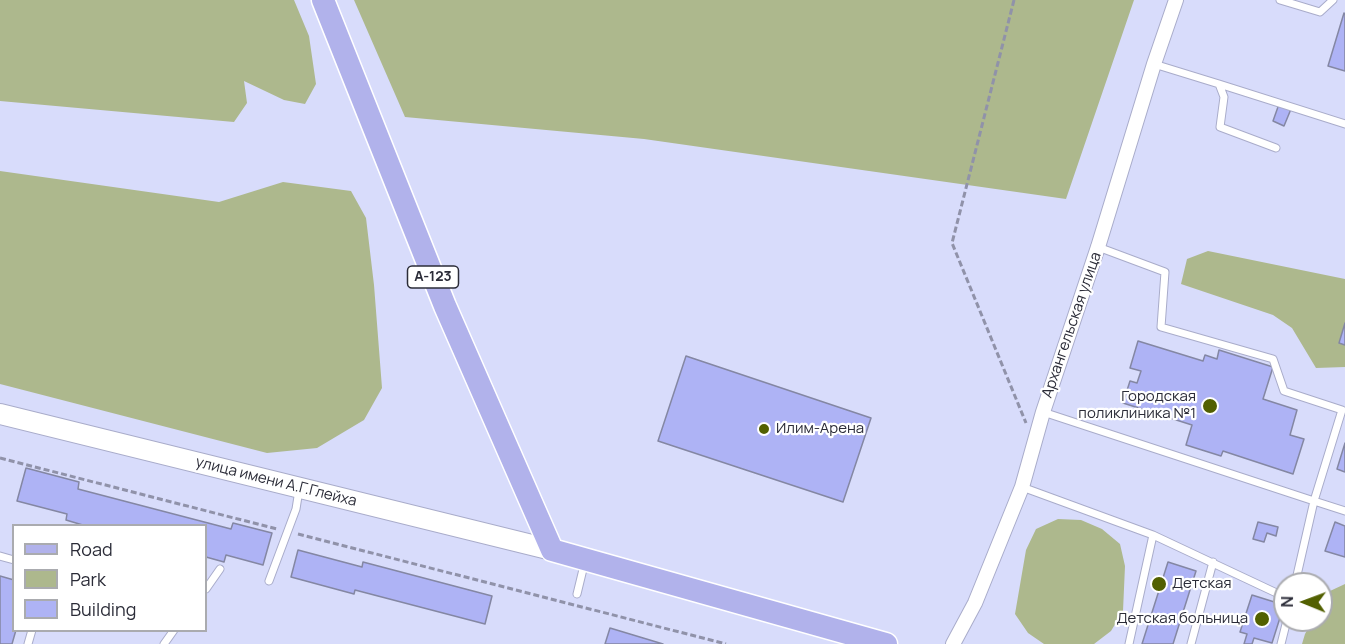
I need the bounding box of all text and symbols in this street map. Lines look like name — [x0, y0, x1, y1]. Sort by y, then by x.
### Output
street label: Архангельская улица — [1039, 250, 1105, 400]
road number: А-123 — [408, 266, 458, 288]
place label: Городская поликлиника №1 — [1078, 388, 1196, 423]
marker: Городская поликлиника №1 — [1201, 397, 1219, 415]
place label: Илим-Арена — [776, 420, 864, 438]
marker: Илим-Арена — [757, 422, 771, 436]
street label: улица имени А.Г.Глейха — [193, 453, 359, 511]
legend — [12, 524, 207, 632]
text: Road — [70, 537, 113, 561]
text: Park — [70, 567, 106, 591]
north arrow — [1273, 572, 1333, 632]
marker: Детская — [1150, 575, 1168, 593]
place label: Детская — [1172, 575, 1232, 593]
text: N — [1276, 596, 1298, 608]
text: Building — [70, 597, 136, 621]
place label: Детская больница — [1116, 610, 1248, 628]
marker: Детская больница — [1253, 610, 1271, 628]

